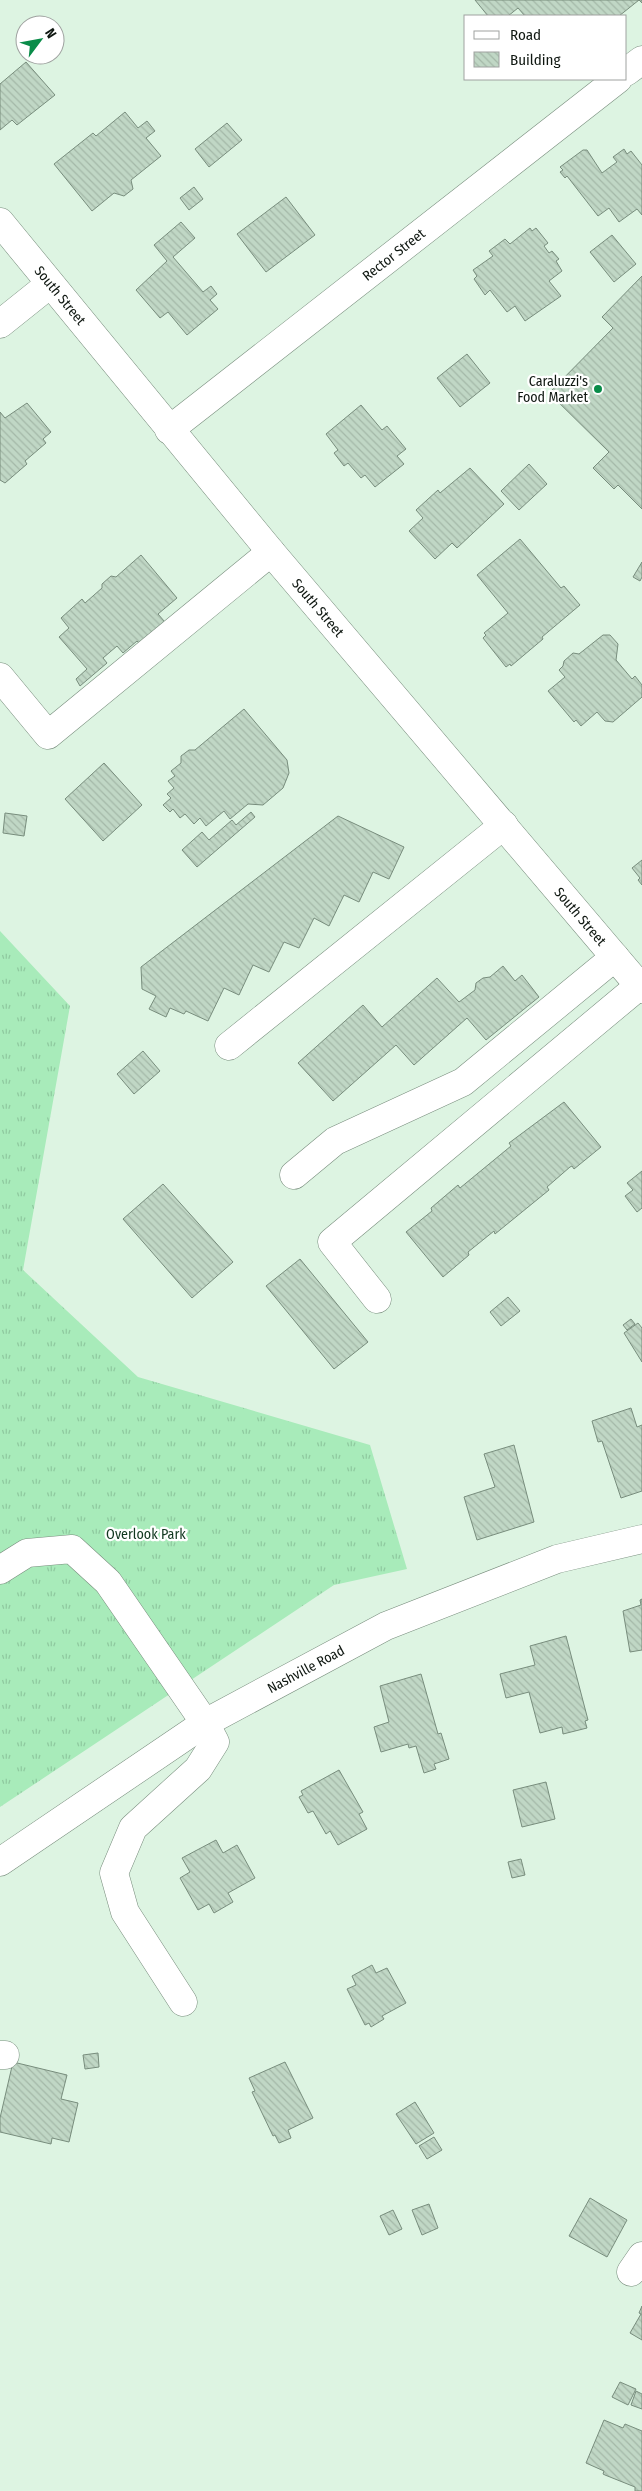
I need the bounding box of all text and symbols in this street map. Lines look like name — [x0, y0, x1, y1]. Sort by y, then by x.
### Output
north arrow — [15, 15, 65, 65]
legend — [464, 15, 627, 80]
text: N — [41, 25, 60, 41]
text: Road — [510, 26, 541, 44]
text: Building — [510, 51, 561, 69]
street label: Rector Street — [359, 225, 429, 284]
street label: South Street — [31, 262, 90, 329]
place label: Caraluzzi's Food Market — [517, 373, 588, 406]
marker: Caraluzzi's Food Market — [592, 383, 604, 395]
street label: South Street — [289, 575, 348, 641]
street label: South Street — [551, 884, 610, 949]
park label: Overlook Park — [106, 1526, 186, 1543]
street label: Nashville Road — [264, 1641, 347, 1697]

